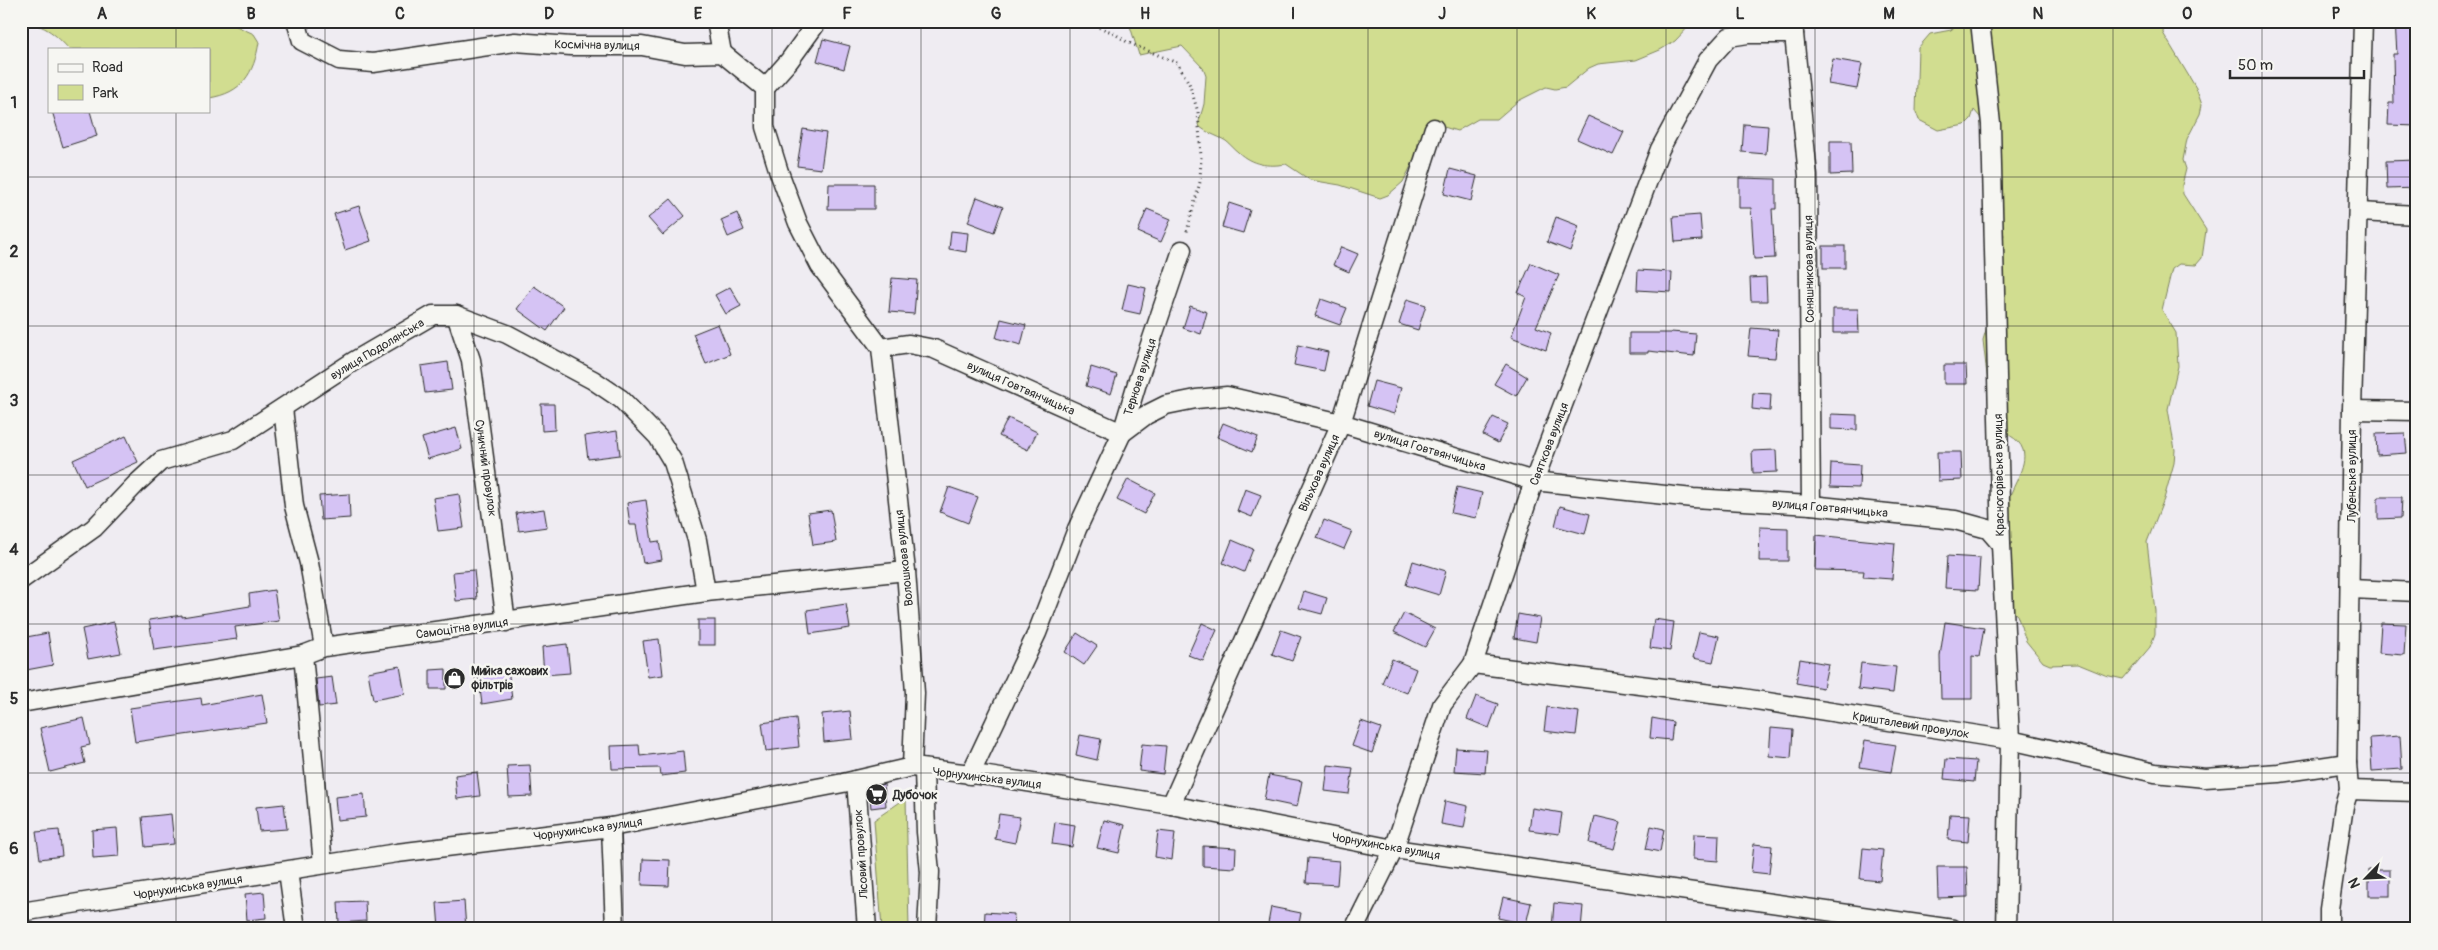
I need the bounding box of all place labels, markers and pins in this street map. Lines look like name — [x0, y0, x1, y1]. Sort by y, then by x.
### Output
place label: Мийка сажових фільтрів — [471, 664, 548, 693]
shop icon: Мийка сажових фільтрів — [443, 666, 467, 690]
supermarket icon: Дубочок — [865, 783, 889, 807]
place label: Дубочок — [892, 788, 938, 803]

